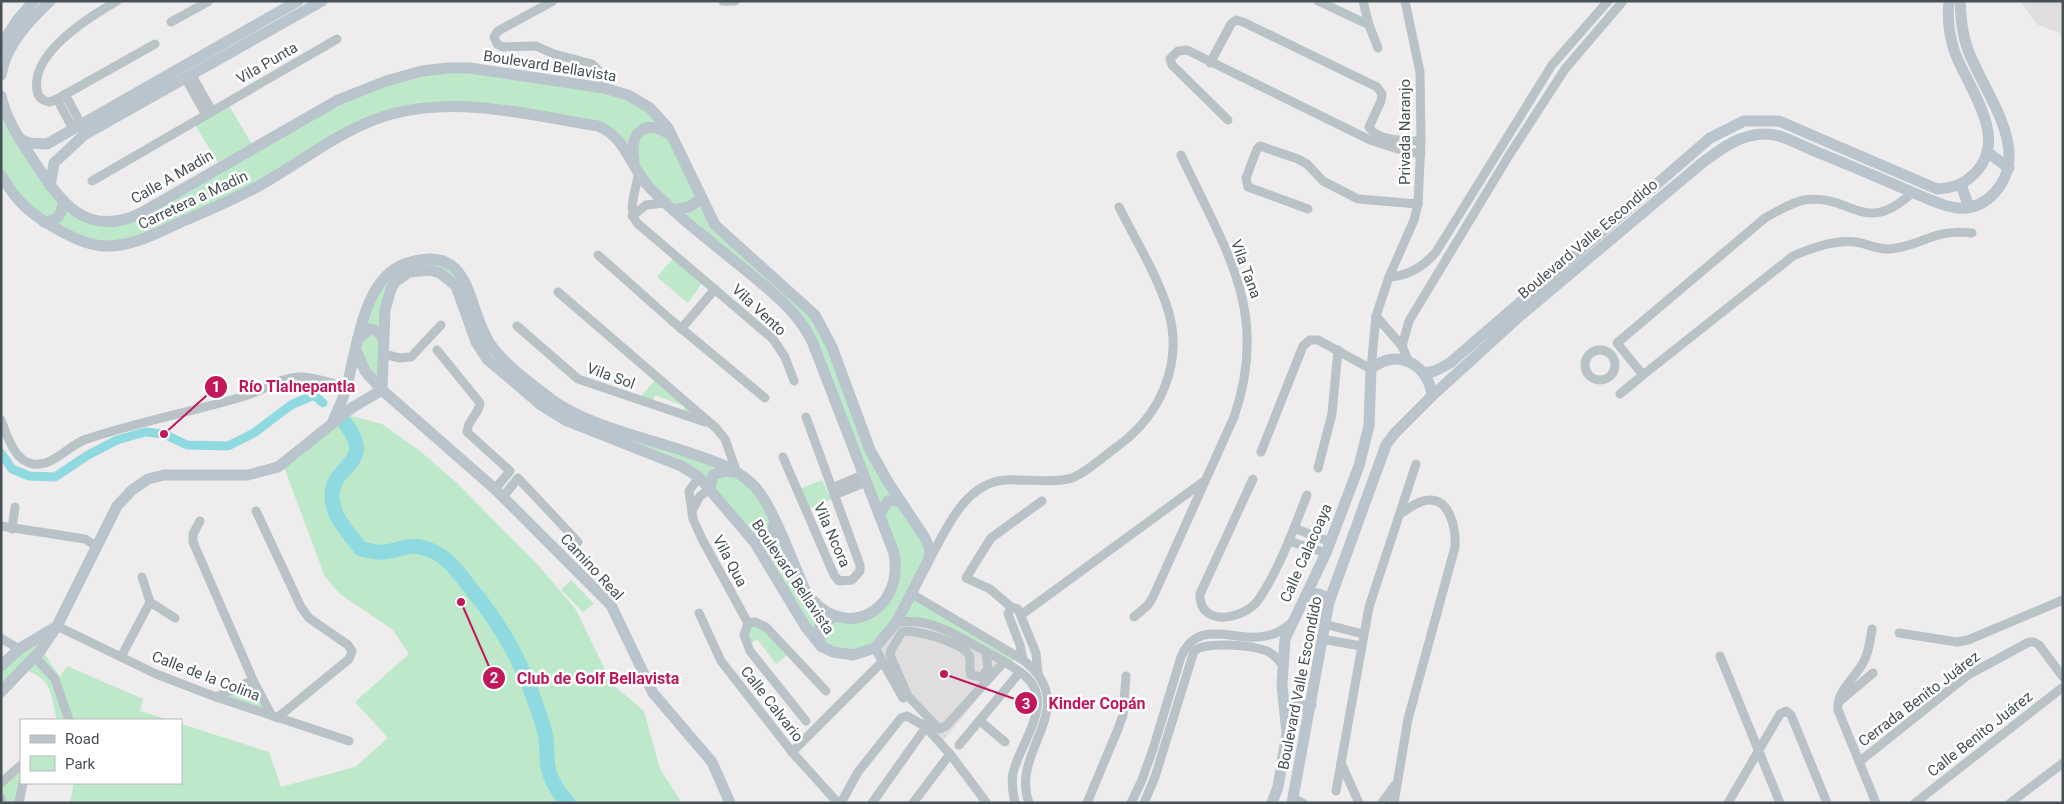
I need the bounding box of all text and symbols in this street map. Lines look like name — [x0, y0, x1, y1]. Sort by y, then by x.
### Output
street label: Vila Punta — [233, 38, 301, 88]
street label: Boulevard Bellavista — [482, 47, 618, 85]
street label: Privada Naranjo — [1396, 79, 1414, 185]
street label: Calle A Madin — [128, 146, 216, 208]
street label: Carretera a Madin — [135, 167, 251, 233]
street label: Boulevard Valle Escondido — [1515, 175, 1661, 303]
street label: Vila Tana — [1227, 237, 1265, 301]
street label: Vila Vento — [728, 280, 790, 340]
street label: Vila Sol — [585, 359, 637, 393]
callout: Río Tlalnepantla — [203, 371, 365, 402]
text: Río Tlalnepantla — [239, 377, 356, 396]
text: 1 — [212, 378, 220, 396]
street label: Vila Ncora — [810, 500, 854, 570]
street label: Calle Calacoaya — [1276, 501, 1336, 605]
street label: Boulevard Bellavista — [748, 516, 838, 638]
street label: Camino Real — [557, 530, 627, 604]
street label: Vila Qua — [709, 532, 751, 590]
street label: Boulevard Valle Escondido — [1274, 595, 1326, 771]
street label: Calle de la Colina — [149, 647, 263, 705]
street label: Cerrada Benito Juárez — [1855, 647, 1983, 751]
callout: Club de Golf Bellavista — [482, 663, 689, 694]
street label: Calle Calvario — [737, 663, 807, 745]
text: 2 — [490, 669, 499, 687]
text: Club de Golf Bellavista — [517, 669, 680, 688]
street label: Calle Benito Juárez — [1924, 687, 2036, 781]
callout: Kinder Copán — [1014, 688, 1156, 719]
text: Kinder Copán — [1049, 694, 1145, 713]
text: 3 — [1022, 695, 1030, 713]
legend — [20, 719, 182, 784]
text: Road — [65, 730, 99, 748]
text: Park — [65, 755, 96, 773]

